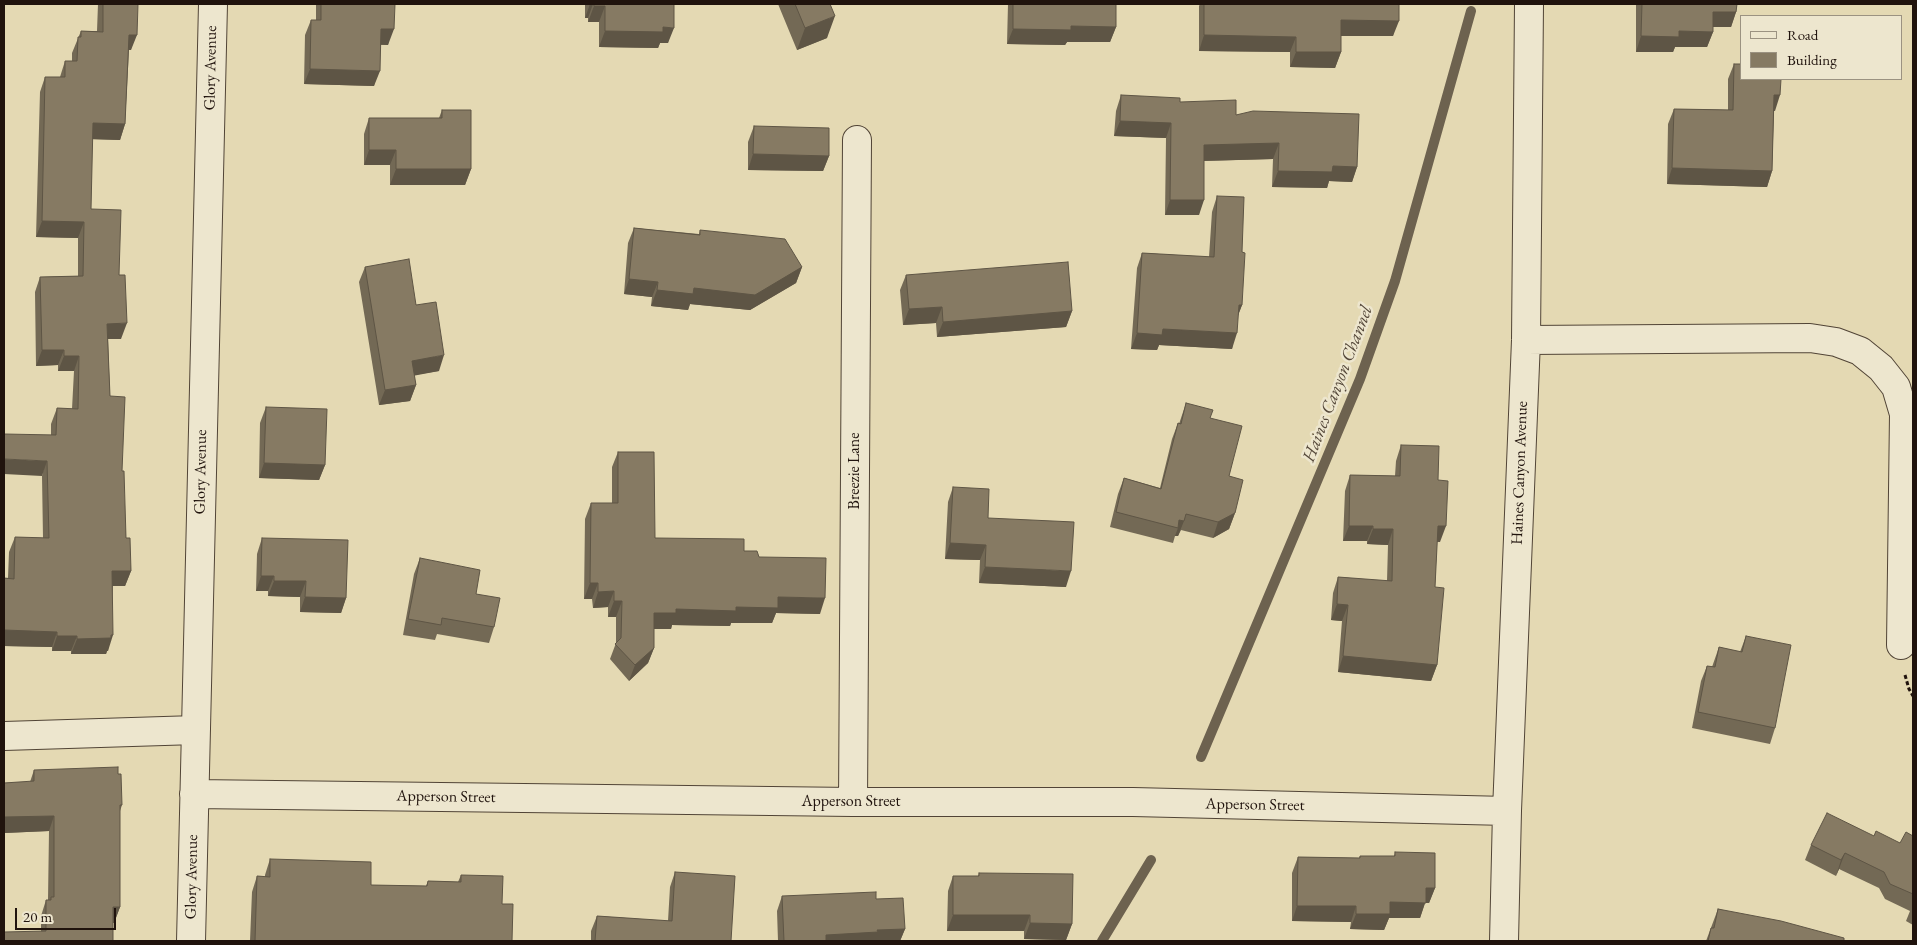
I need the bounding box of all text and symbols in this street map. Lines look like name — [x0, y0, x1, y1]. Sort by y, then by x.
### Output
legend — [1740, 15, 1902, 80]
street label: Glory Avenue — [201, 25, 221, 111]
text: Road — [1787, 25, 1818, 44]
text: Building — [1787, 50, 1837, 69]
water label: Haines Canyon Channel — [1298, 303, 1378, 465]
street label: Haines Canyon Avenue — [1508, 401, 1532, 545]
street label: Glory Avenue — [191, 429, 211, 515]
street label: Breezie Lane — [845, 433, 865, 509]
street label: Apperson Street — [396, 787, 496, 807]
street label: Apperson Street — [801, 792, 901, 812]
street label: Apperson Street — [1205, 795, 1305, 815]
street label: Glory Avenue — [182, 834, 202, 920]
scale bar — [18, 898, 119, 930]
text: 20 m — [23, 907, 52, 926]

